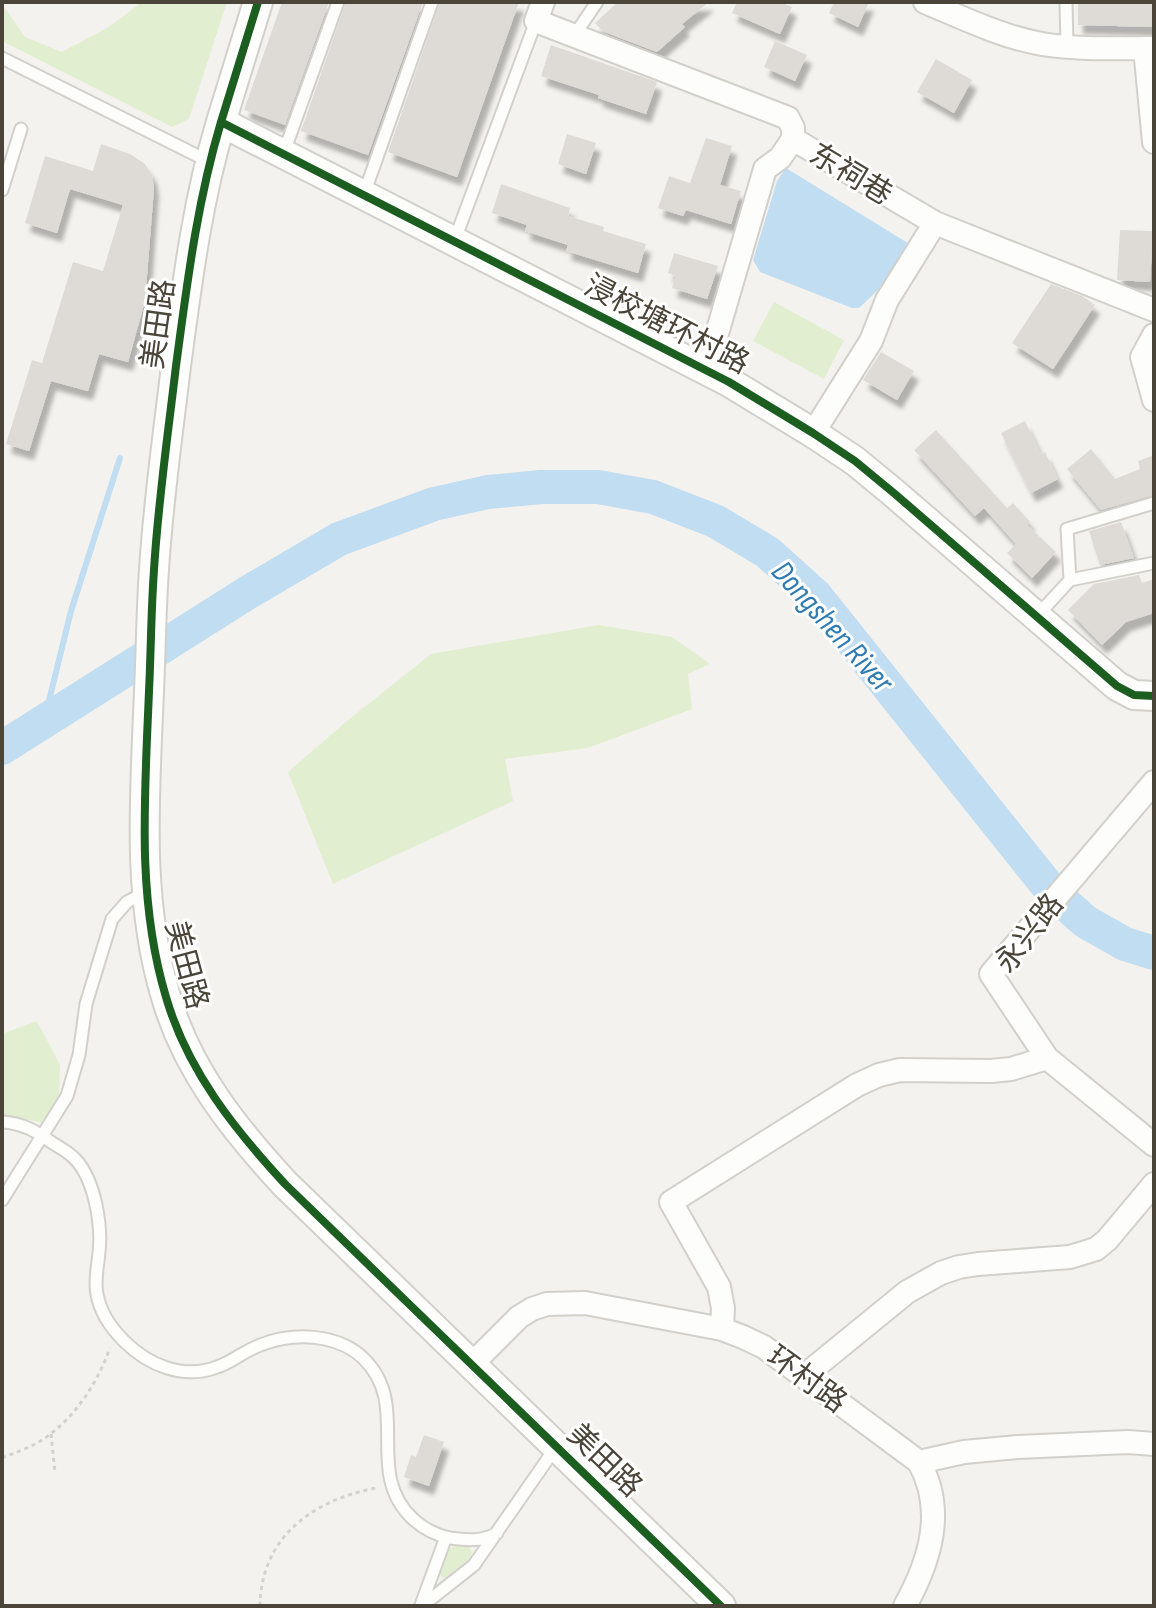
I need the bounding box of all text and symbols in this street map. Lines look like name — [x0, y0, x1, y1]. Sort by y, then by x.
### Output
street label: 东祠巷 — [803, 136, 898, 213]
street label: 浸校塘环村路 — [578, 268, 755, 382]
street label: 美田路 — [135, 277, 183, 371]
water label: Dongshen River — [763, 553, 902, 702]
street label: 永兴路 — [988, 887, 1072, 980]
street label: 美田路 — [157, 917, 215, 1013]
street label: 环村路 — [759, 1339, 853, 1421]
street label: 美田路 — [559, 1417, 649, 1505]

